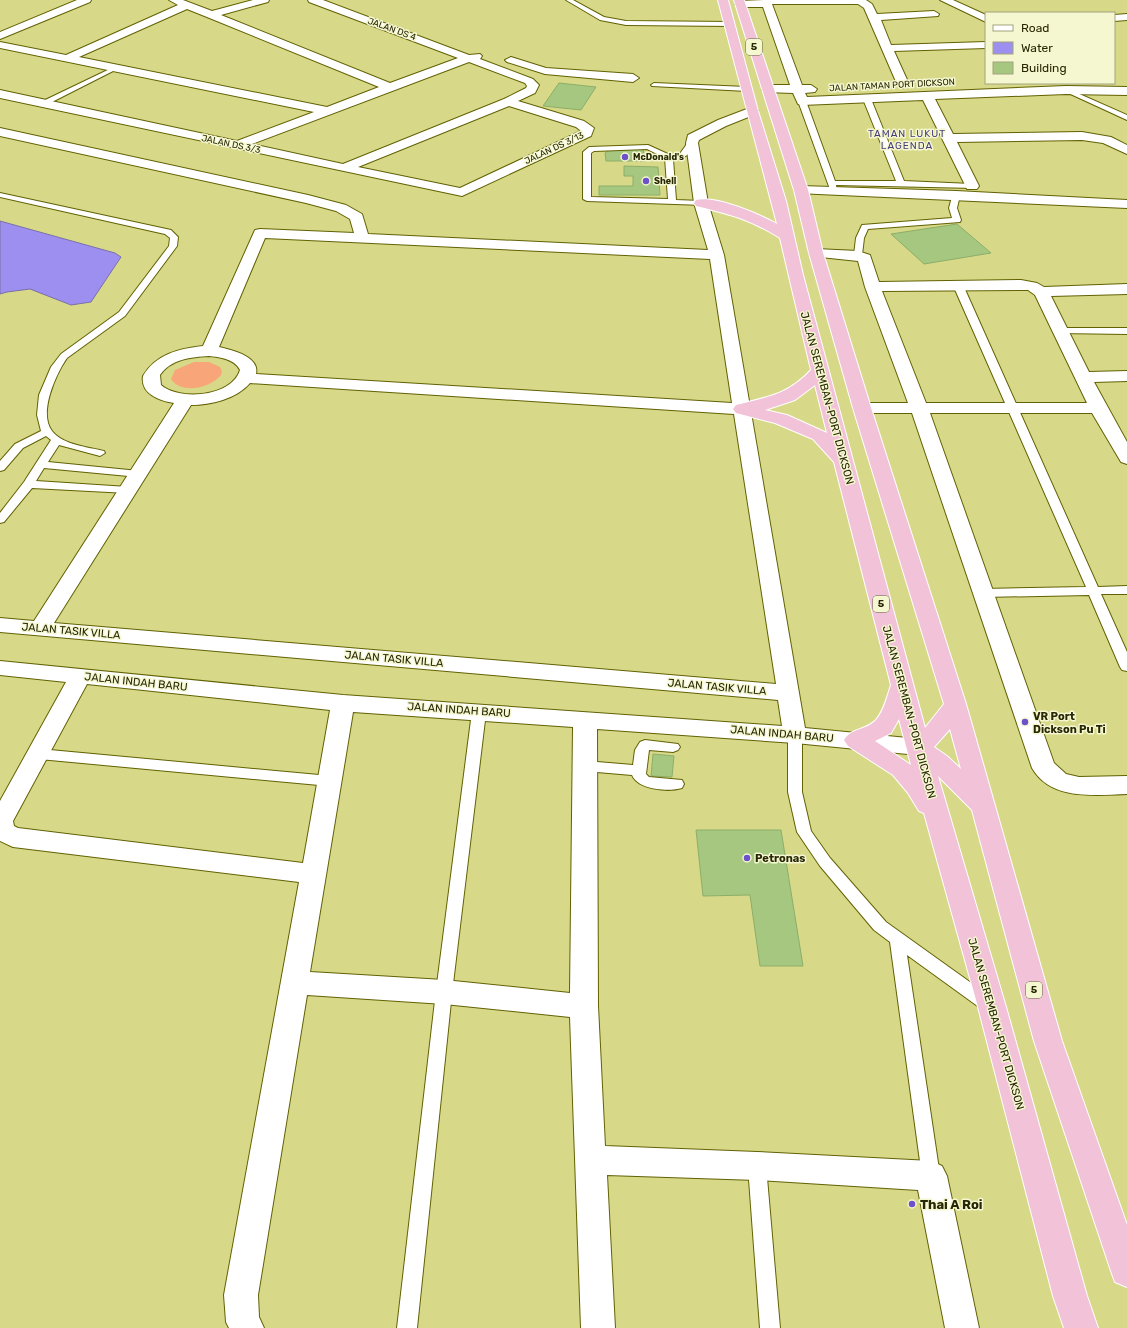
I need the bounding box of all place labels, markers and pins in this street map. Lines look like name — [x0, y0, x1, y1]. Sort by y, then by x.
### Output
marker: McDonald's — [620, 152, 630, 162]
place label: McDonald's — [633, 152, 684, 162]
marker: Shell — [641, 176, 651, 186]
place label: Shell — [654, 176, 677, 186]
place label: VR Port Dickson Pu Ti — [1033, 710, 1106, 736]
marker: VR Port Dickson Pu Ti — [1020, 717, 1030, 727]
place label: Petronas — [755, 852, 805, 865]
marker: Petronas — [742, 853, 752, 863]
place label: Thai A Roi — [920, 1197, 983, 1212]
marker: Thai A Roi — [907, 1199, 917, 1209]

